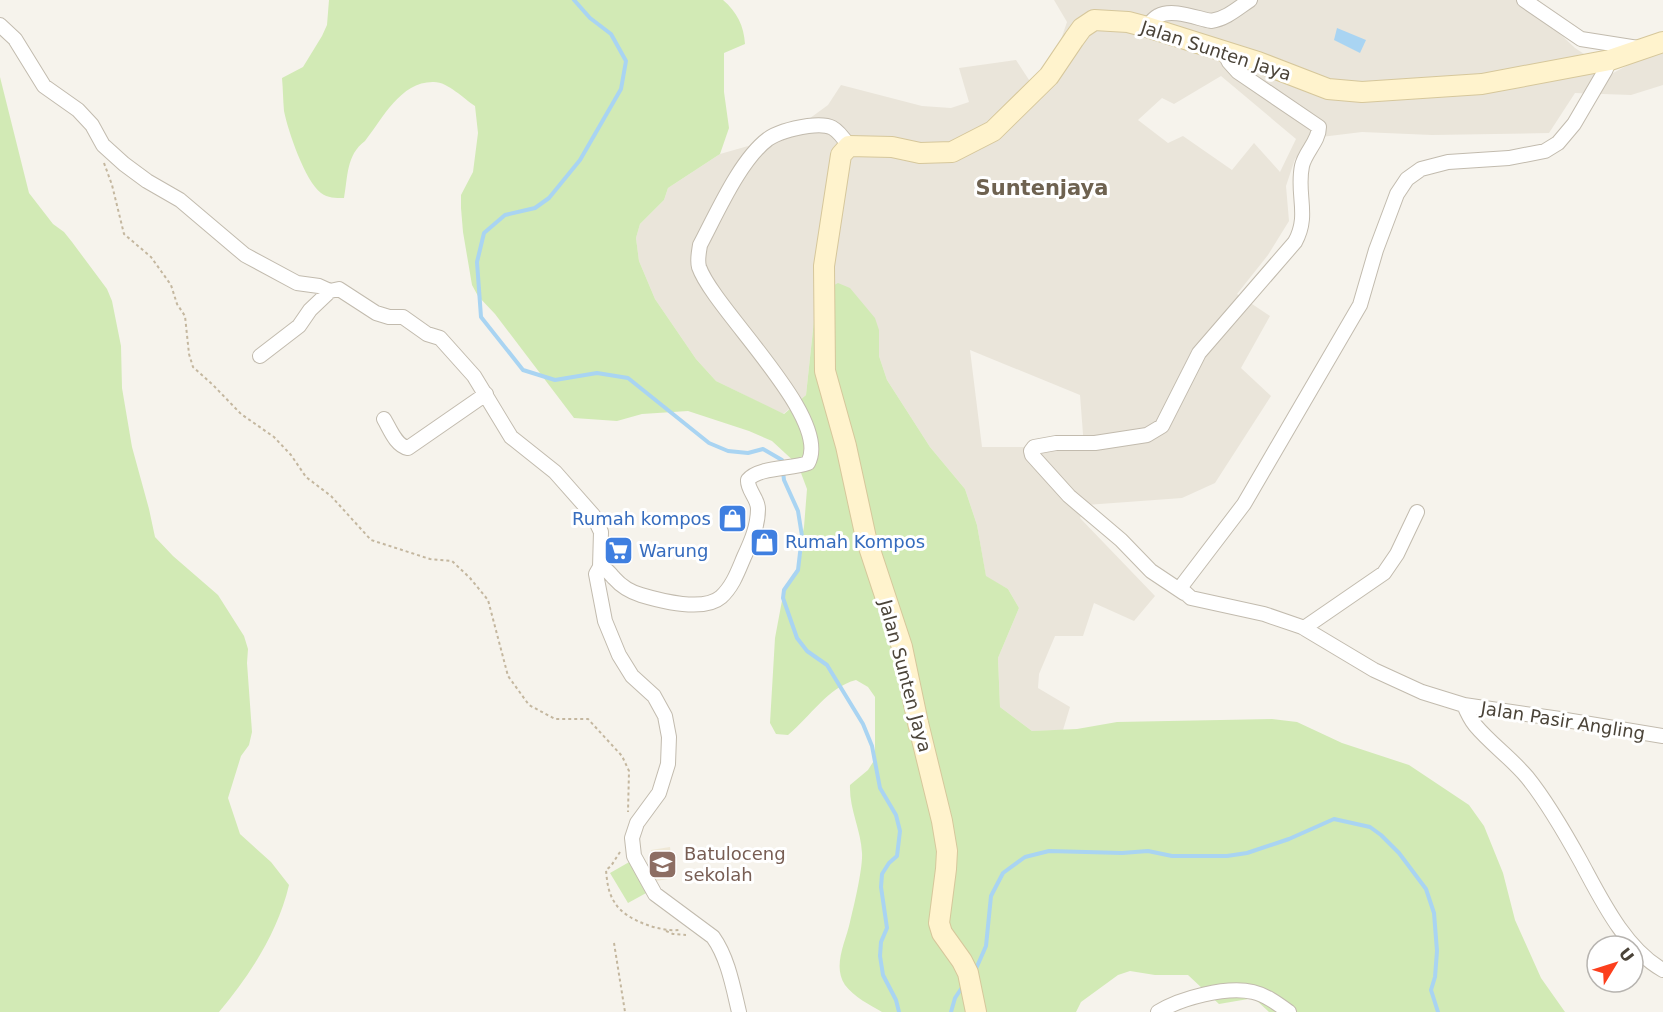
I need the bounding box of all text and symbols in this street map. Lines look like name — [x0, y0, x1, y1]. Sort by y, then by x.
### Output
street label: Jalan Sunten Jaya — [1137, 16, 1294, 85]
district label: Suntenjaya — [976, 176, 1108, 200]
shop icon: Rumah kompos — [716, 503, 748, 535]
place label: Rumah kompos — [572, 508, 711, 529]
shop icon: Rumah Kompos — [748, 526, 780, 558]
place label: Rumah Kompos — [785, 531, 925, 552]
supermarket icon: Warung — [602, 535, 634, 567]
place label: Warung — [639, 540, 708, 561]
street label: Jalan Sunten Jaya — [875, 596, 936, 754]
street label: Jalan Pasir Angling — [1478, 697, 1647, 744]
place label: Batuloceng sekolah — [684, 843, 786, 885]
school or university icon: Batuloceng sekolah — [647, 848, 679, 880]
north arrow — [1585, 934, 1645, 994]
text: U — [1615, 944, 1638, 966]

